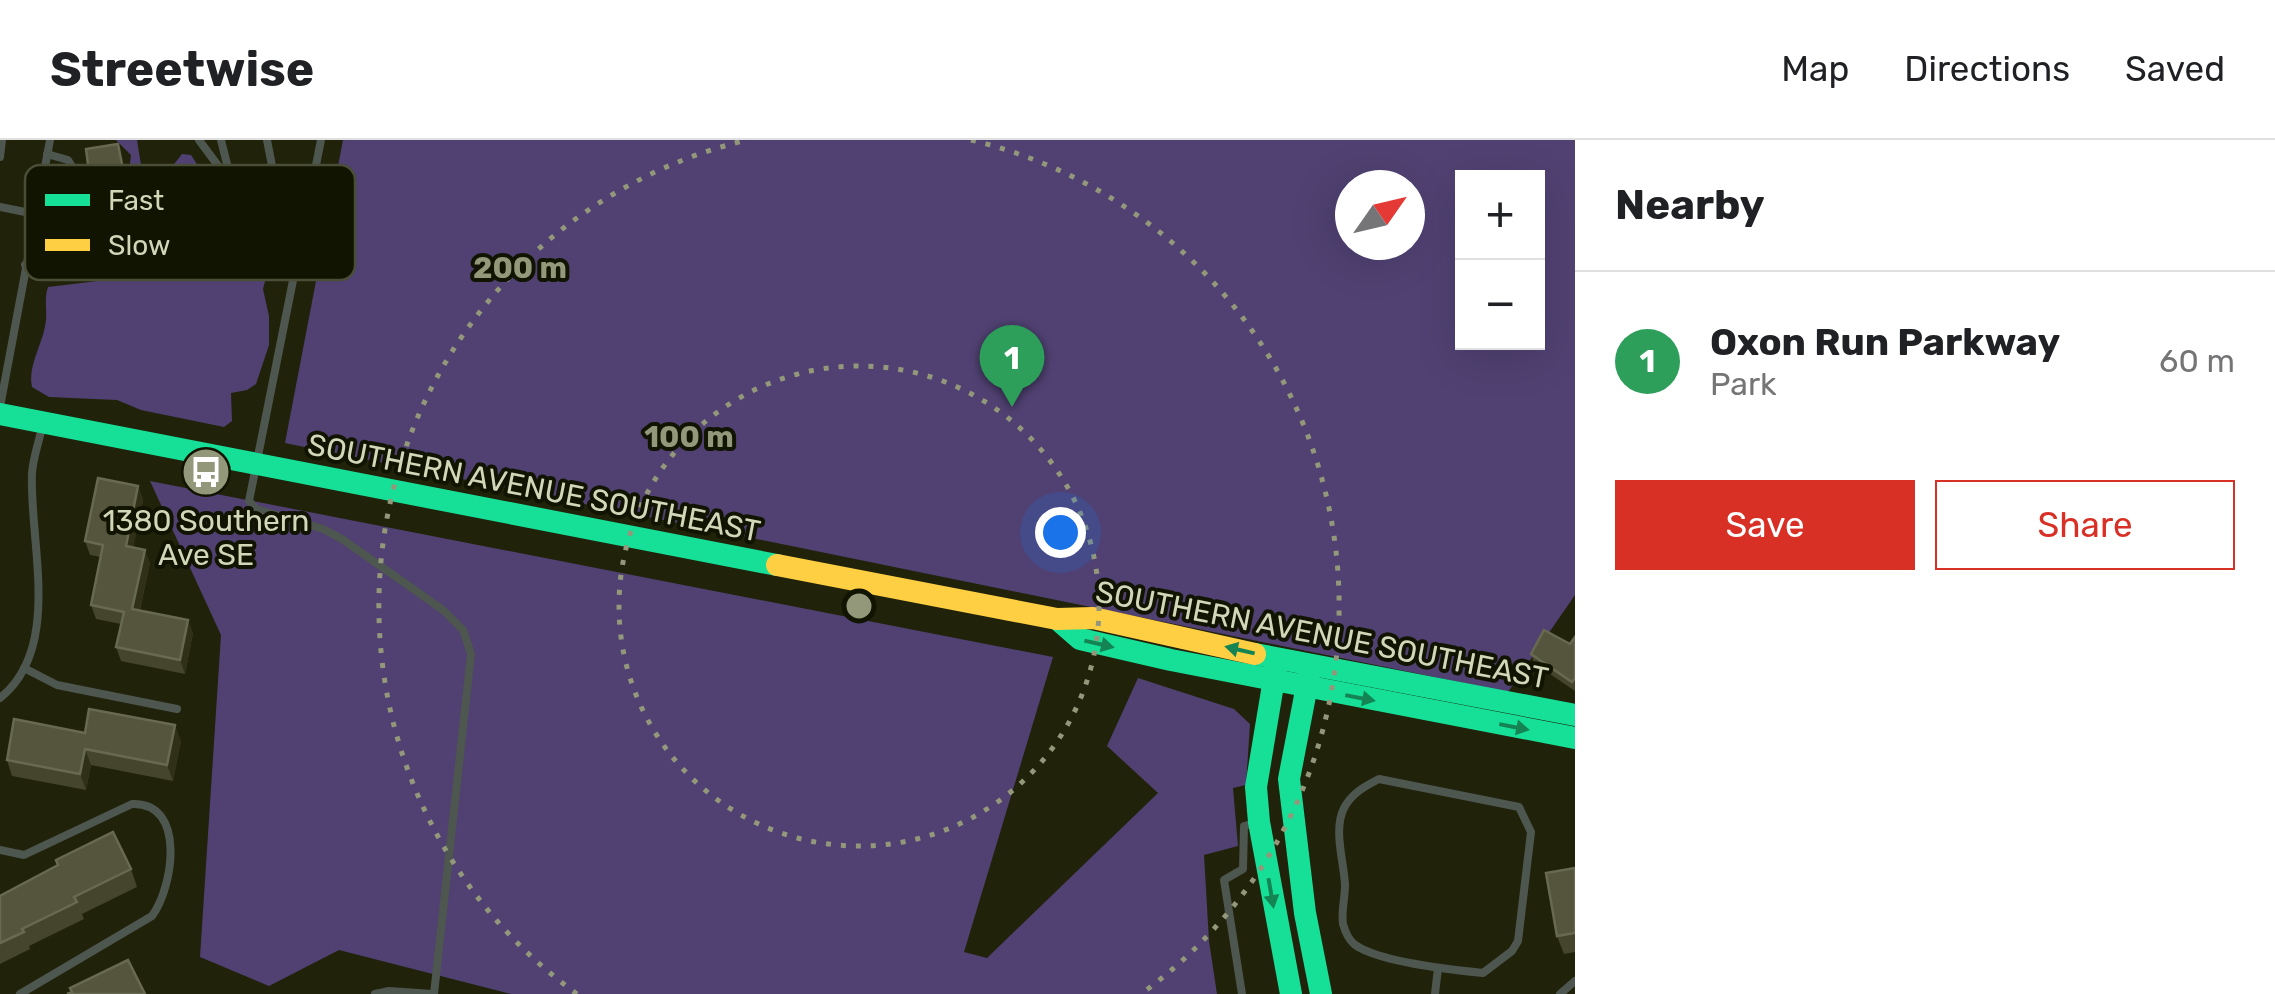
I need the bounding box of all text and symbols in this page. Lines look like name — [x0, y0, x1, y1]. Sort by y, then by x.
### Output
text: Streetwise — [50, 41, 314, 98]
text: Map — [1781, 48, 1849, 90]
text: Directions — [1904, 48, 2070, 90]
text: Saved — [2125, 48, 2225, 90]
legend — [25, 165, 355, 280]
north arrow — [1335, 170, 1425, 260]
map controls — [1455, 170, 1545, 350]
button: + — [1455, 170, 1545, 260]
text: Nearby — [1615, 180, 1765, 230]
text: Fast — [108, 184, 164, 217]
text: Slow — [108, 229, 170, 262]
text: 200 m — [473, 250, 567, 286]
button: − — [1455, 260, 1545, 350]
text: Oxon Run Parkway — [1710, 319, 2060, 365]
pin: 1 — [980, 324, 1044, 407]
text: 1 — [1640, 342, 1655, 380]
text: 60 m — [2159, 342, 2235, 380]
text: Park — [1710, 365, 1777, 403]
text: 100 m — [644, 419, 734, 455]
street label: SOUTHERN AVENUE SOUTHEAST — [305, 426, 763, 550]
bus stop icon: 1380 Southern Ave SE — [180, 446, 232, 498]
button: Save — [1615, 480, 1915, 570]
button: Share — [1935, 480, 2235, 570]
place label: 1380 Southern Ave SE — [103, 503, 309, 573]
your location — [1035, 507, 1086, 558]
street label: SOUTHERN AVENUE SOUTHEAST — [1093, 573, 1551, 697]
centre of rings — [841, 588, 877, 624]
one-way arrow — [1084, 637, 1115, 652]
one-way arrow — [1224, 642, 1255, 658]
one-way arrow — [1345, 691, 1377, 706]
one-way arrow — [1499, 720, 1530, 735]
one-way arrow — [1264, 878, 1279, 909]

